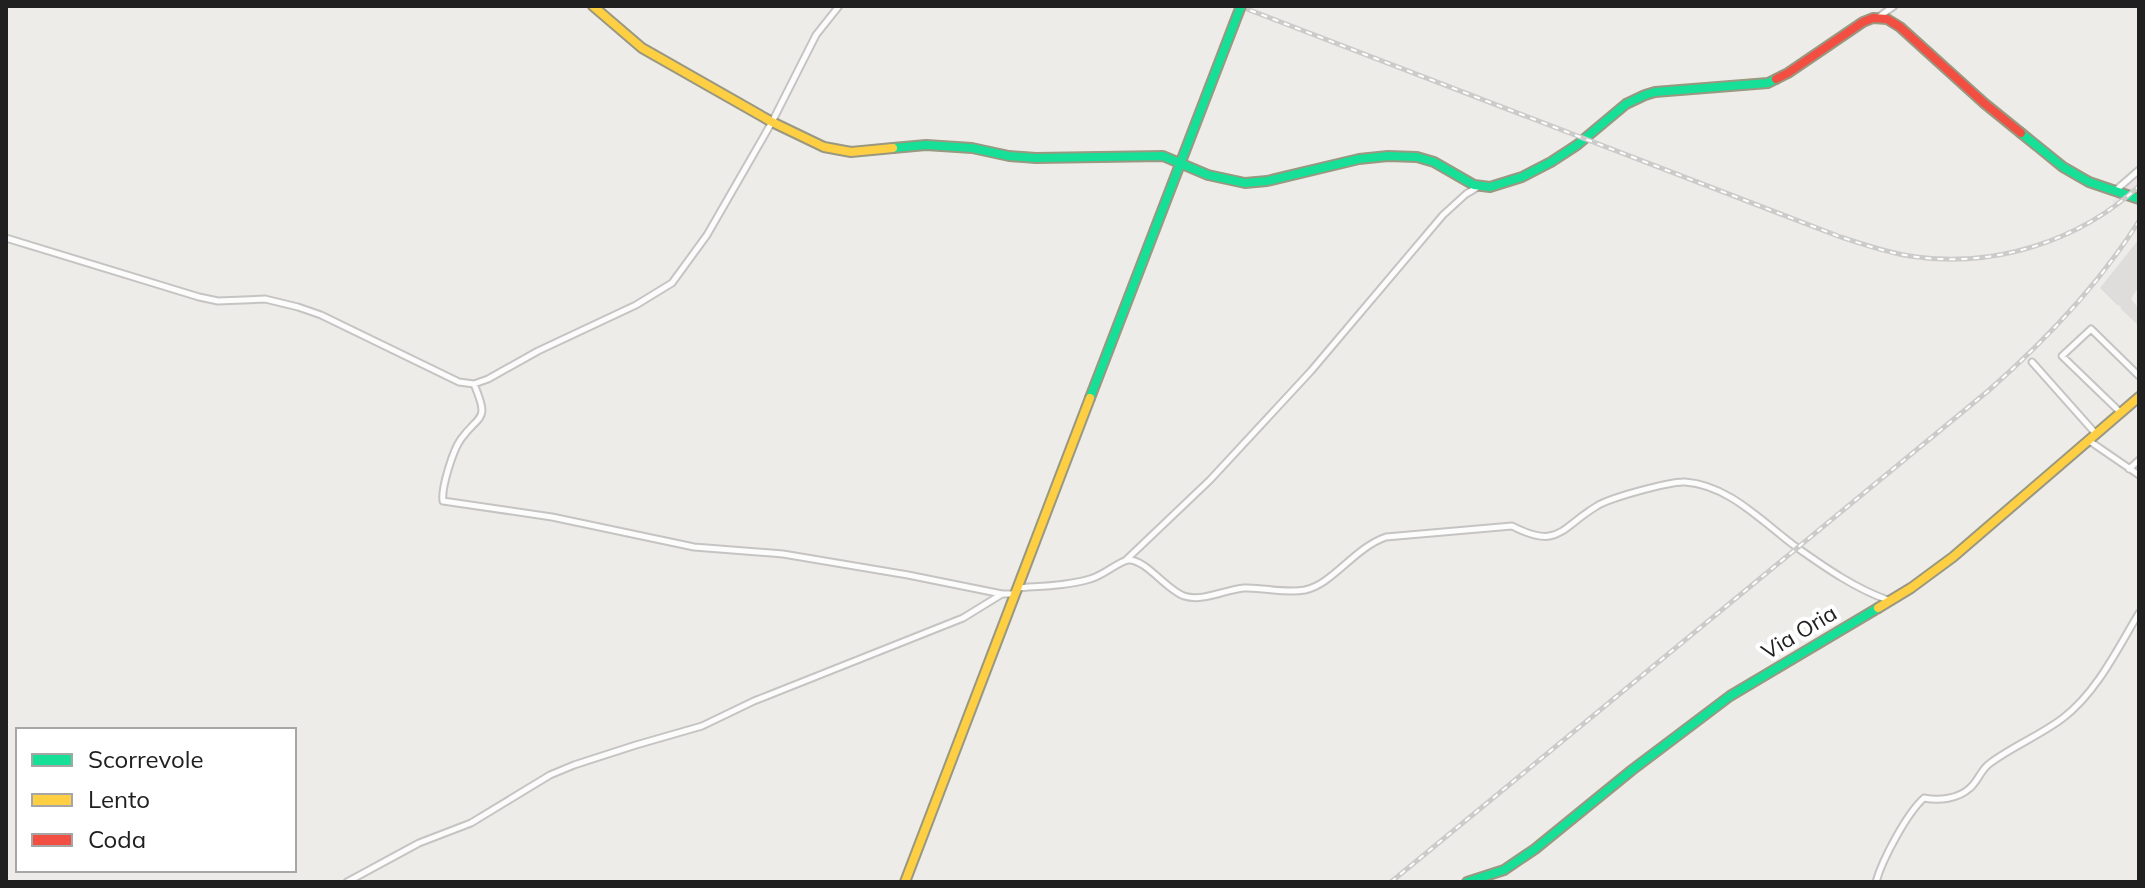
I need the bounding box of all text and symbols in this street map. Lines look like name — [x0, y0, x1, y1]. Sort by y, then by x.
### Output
street label: Via Oria — [1756, 599, 1842, 665]
legend — [16, 728, 296, 872]
text: Scorrevole — [88, 744, 204, 774]
text: Lento — [88, 784, 150, 814]
text: Coda — [88, 824, 146, 854]

